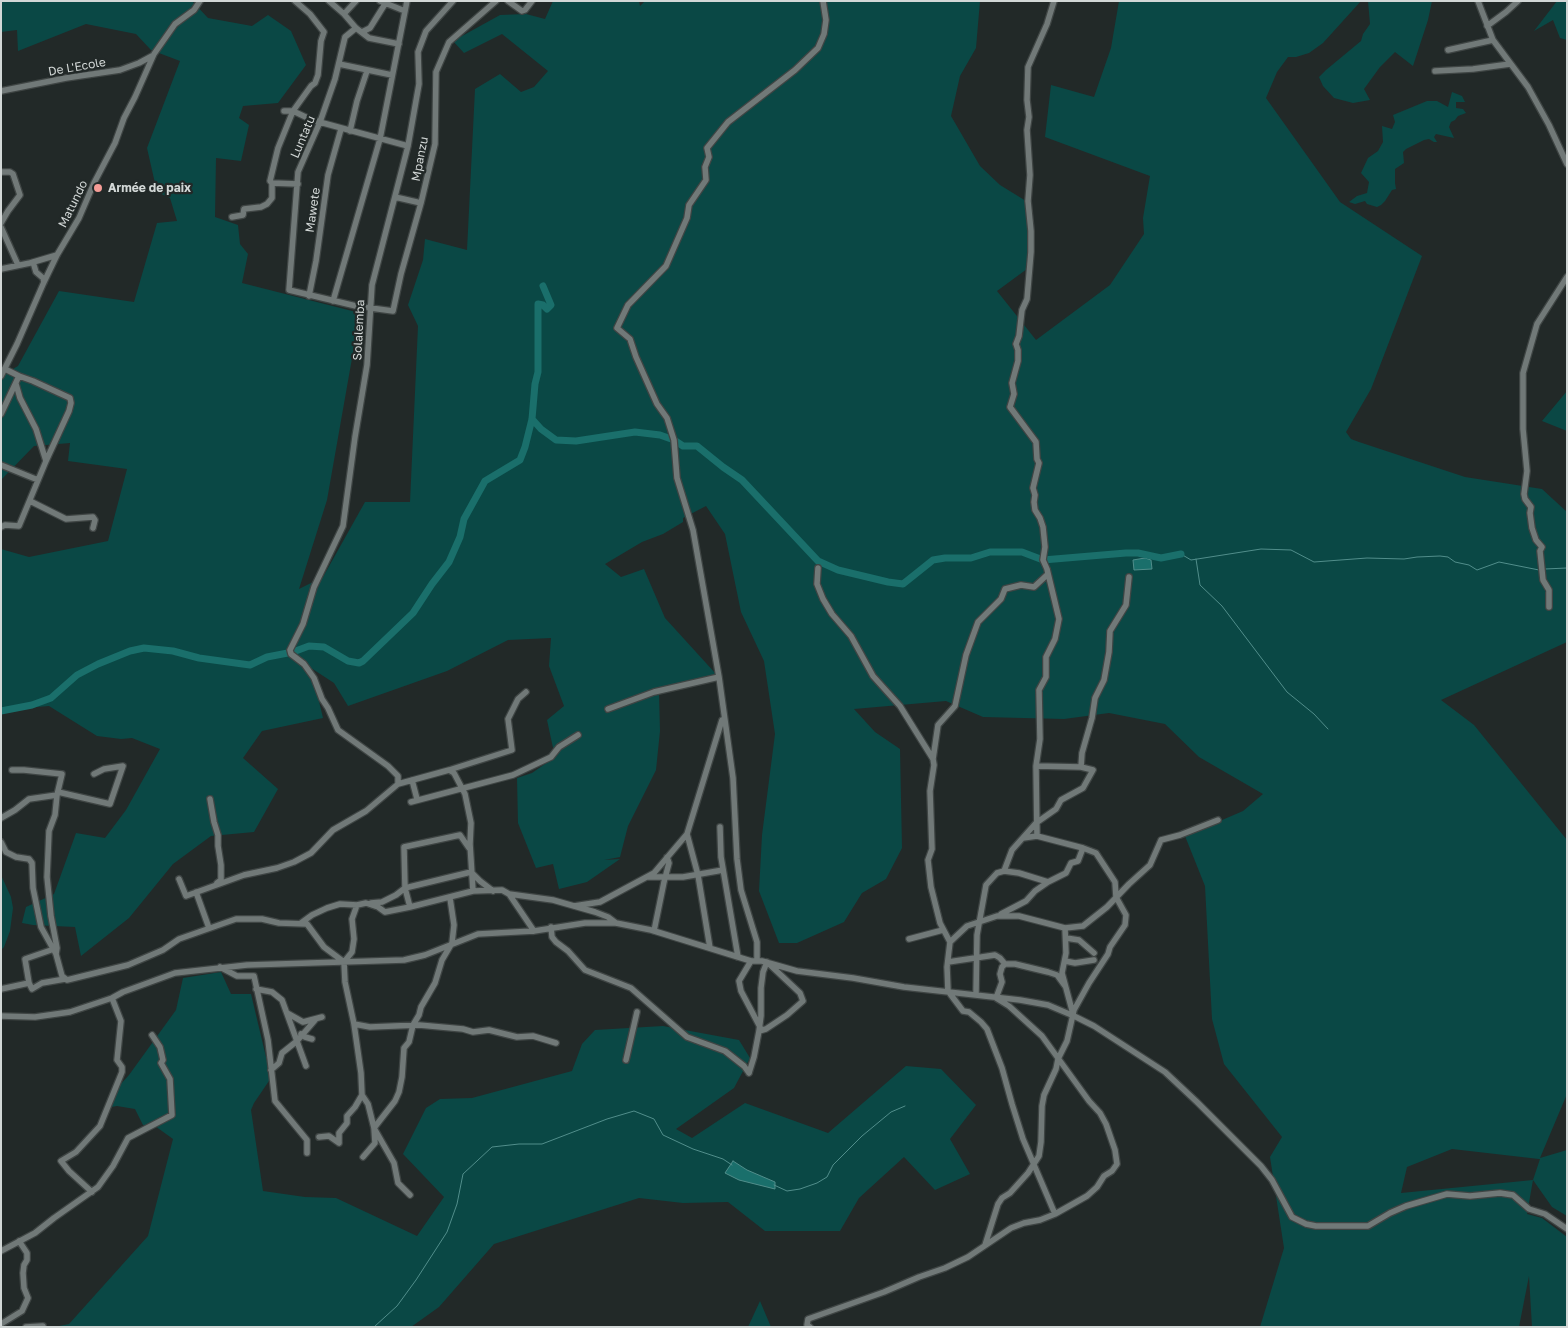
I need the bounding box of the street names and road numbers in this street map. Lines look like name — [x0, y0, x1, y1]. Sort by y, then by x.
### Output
street label: De L'Ecole — [47, 55, 107, 79]
street label: Luntatu — [288, 114, 318, 160]
street label: Mpanzu — [409, 135, 431, 183]
street label: Matundo — [55, 178, 91, 230]
street label: Mawete — [303, 187, 323, 233]
street label: Solalemba — [350, 299, 368, 361]

